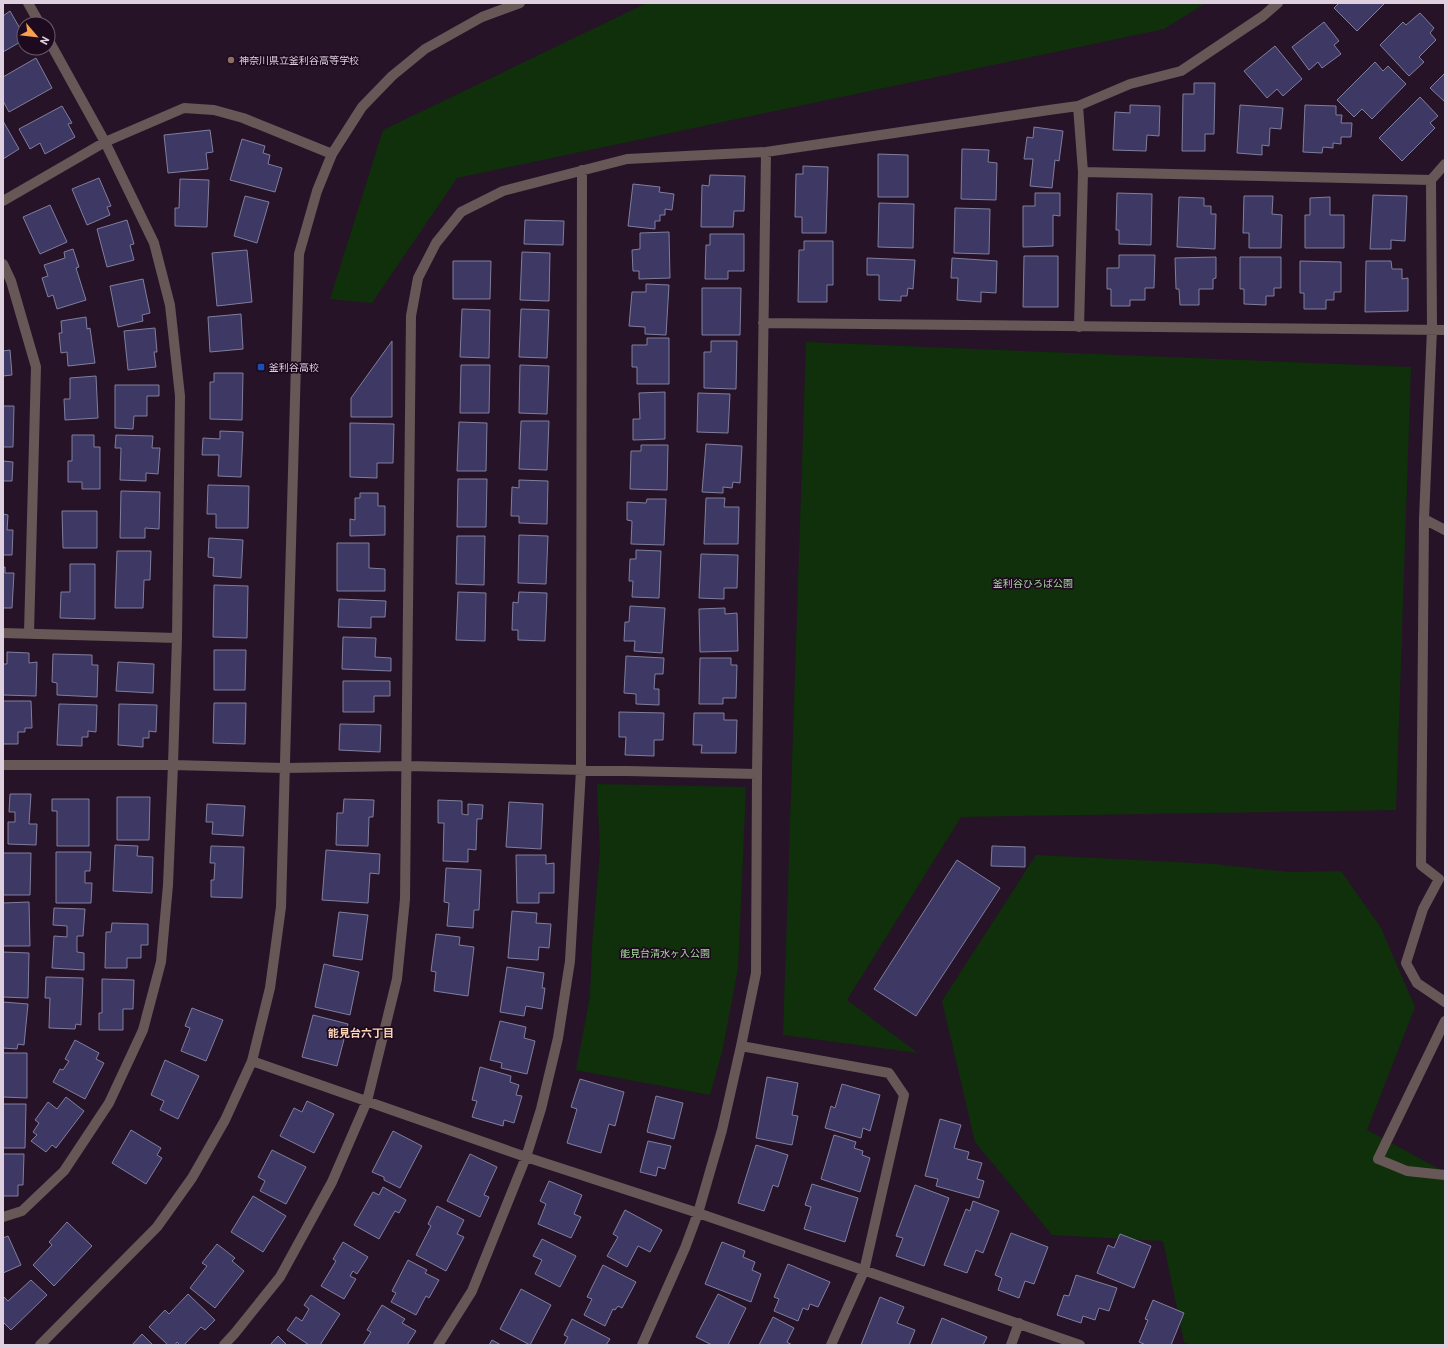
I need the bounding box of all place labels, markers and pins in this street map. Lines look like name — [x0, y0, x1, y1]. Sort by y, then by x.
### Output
place label: 神奈川県立釜利谷高等学校 — [239, 54, 359, 66]
marker: 神奈川県立釜利谷高等学校 — [226, 55, 236, 65]
place label: 釜利谷高校 — [269, 361, 319, 373]
marker: 釜利谷高校 — [256, 362, 266, 372]

